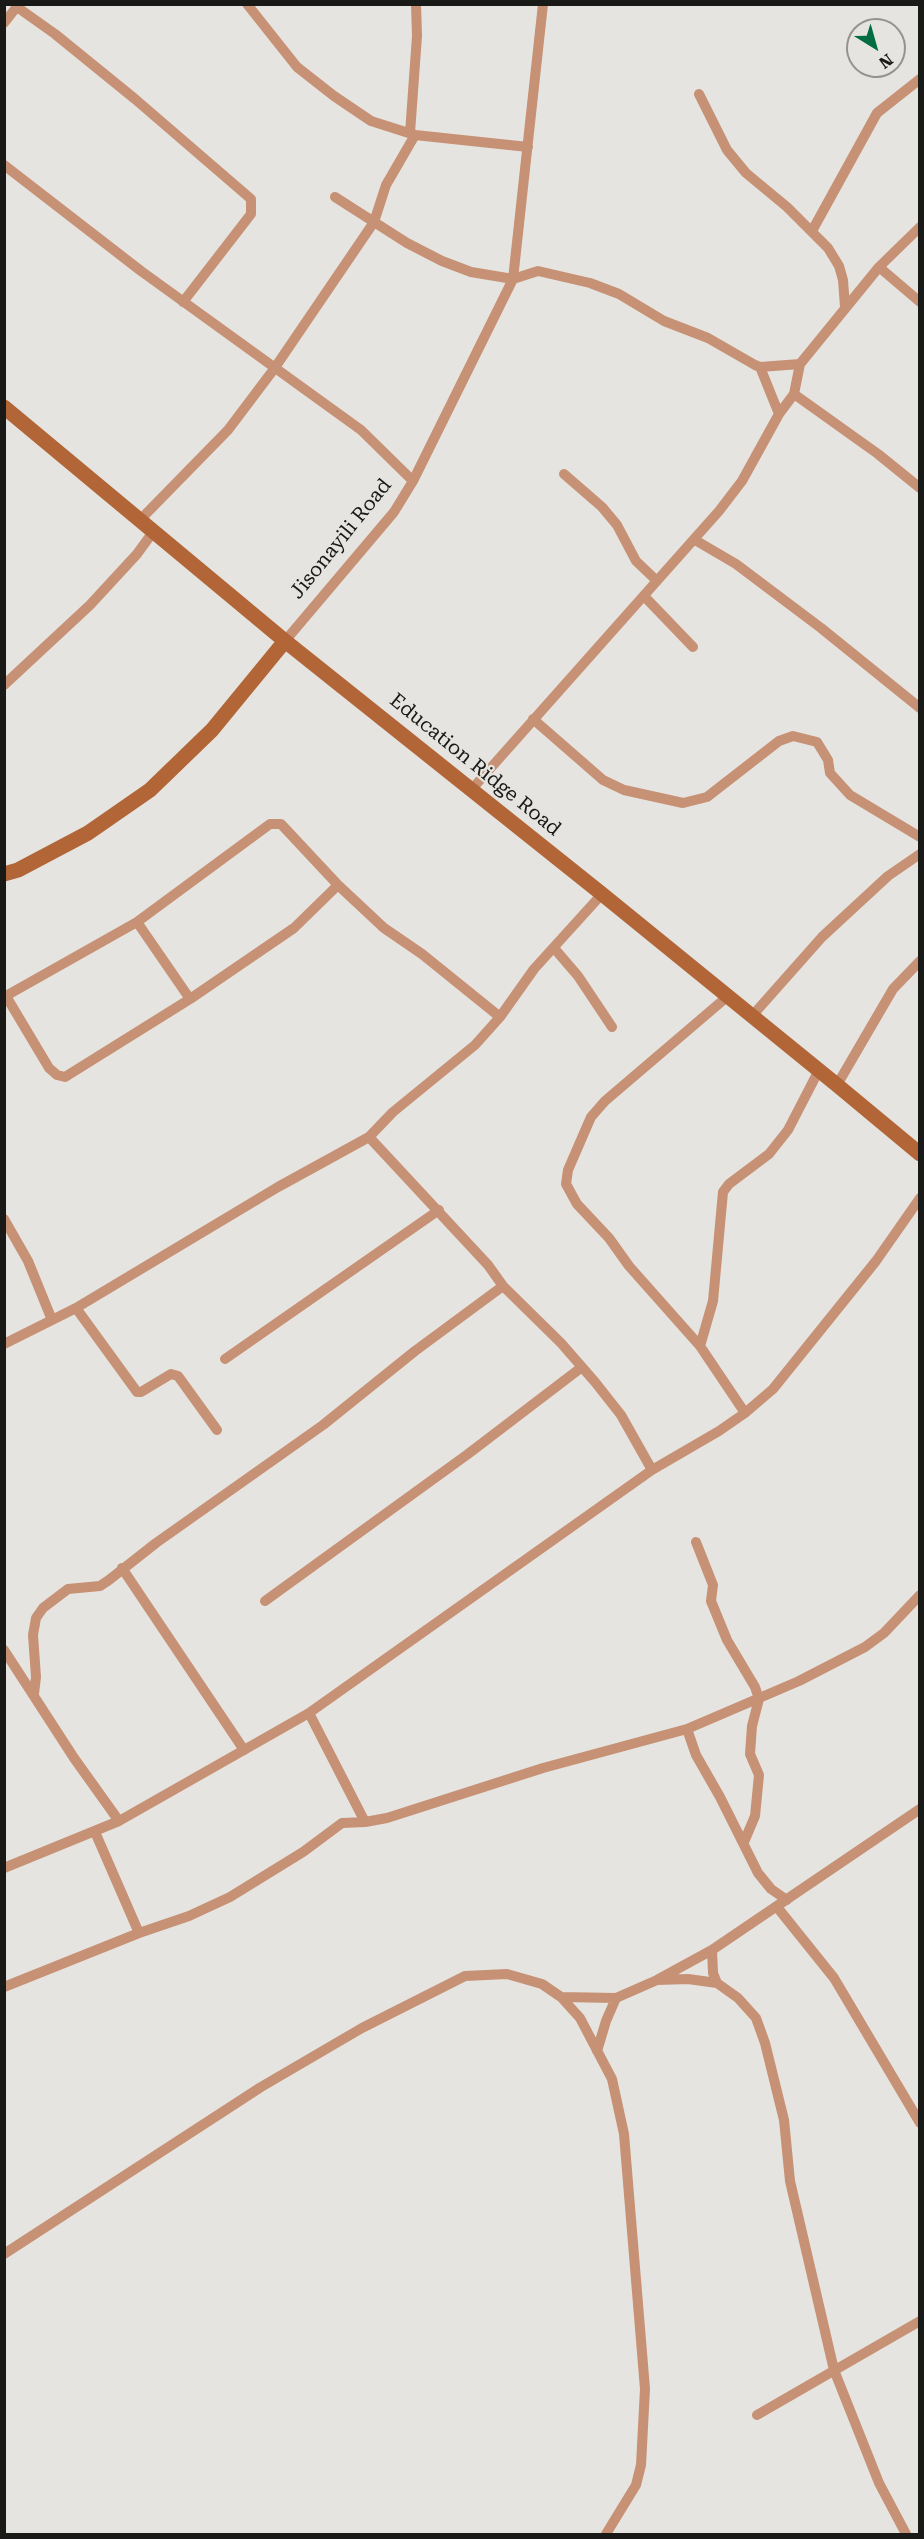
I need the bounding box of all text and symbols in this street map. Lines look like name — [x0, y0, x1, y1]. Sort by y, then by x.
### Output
north arrow — [846, 18, 906, 78]
text: N — [875, 50, 897, 72]
street label: Jisonayili Road — [285, 474, 397, 604]
street label: Education Ridge Road — [385, 689, 565, 841]

